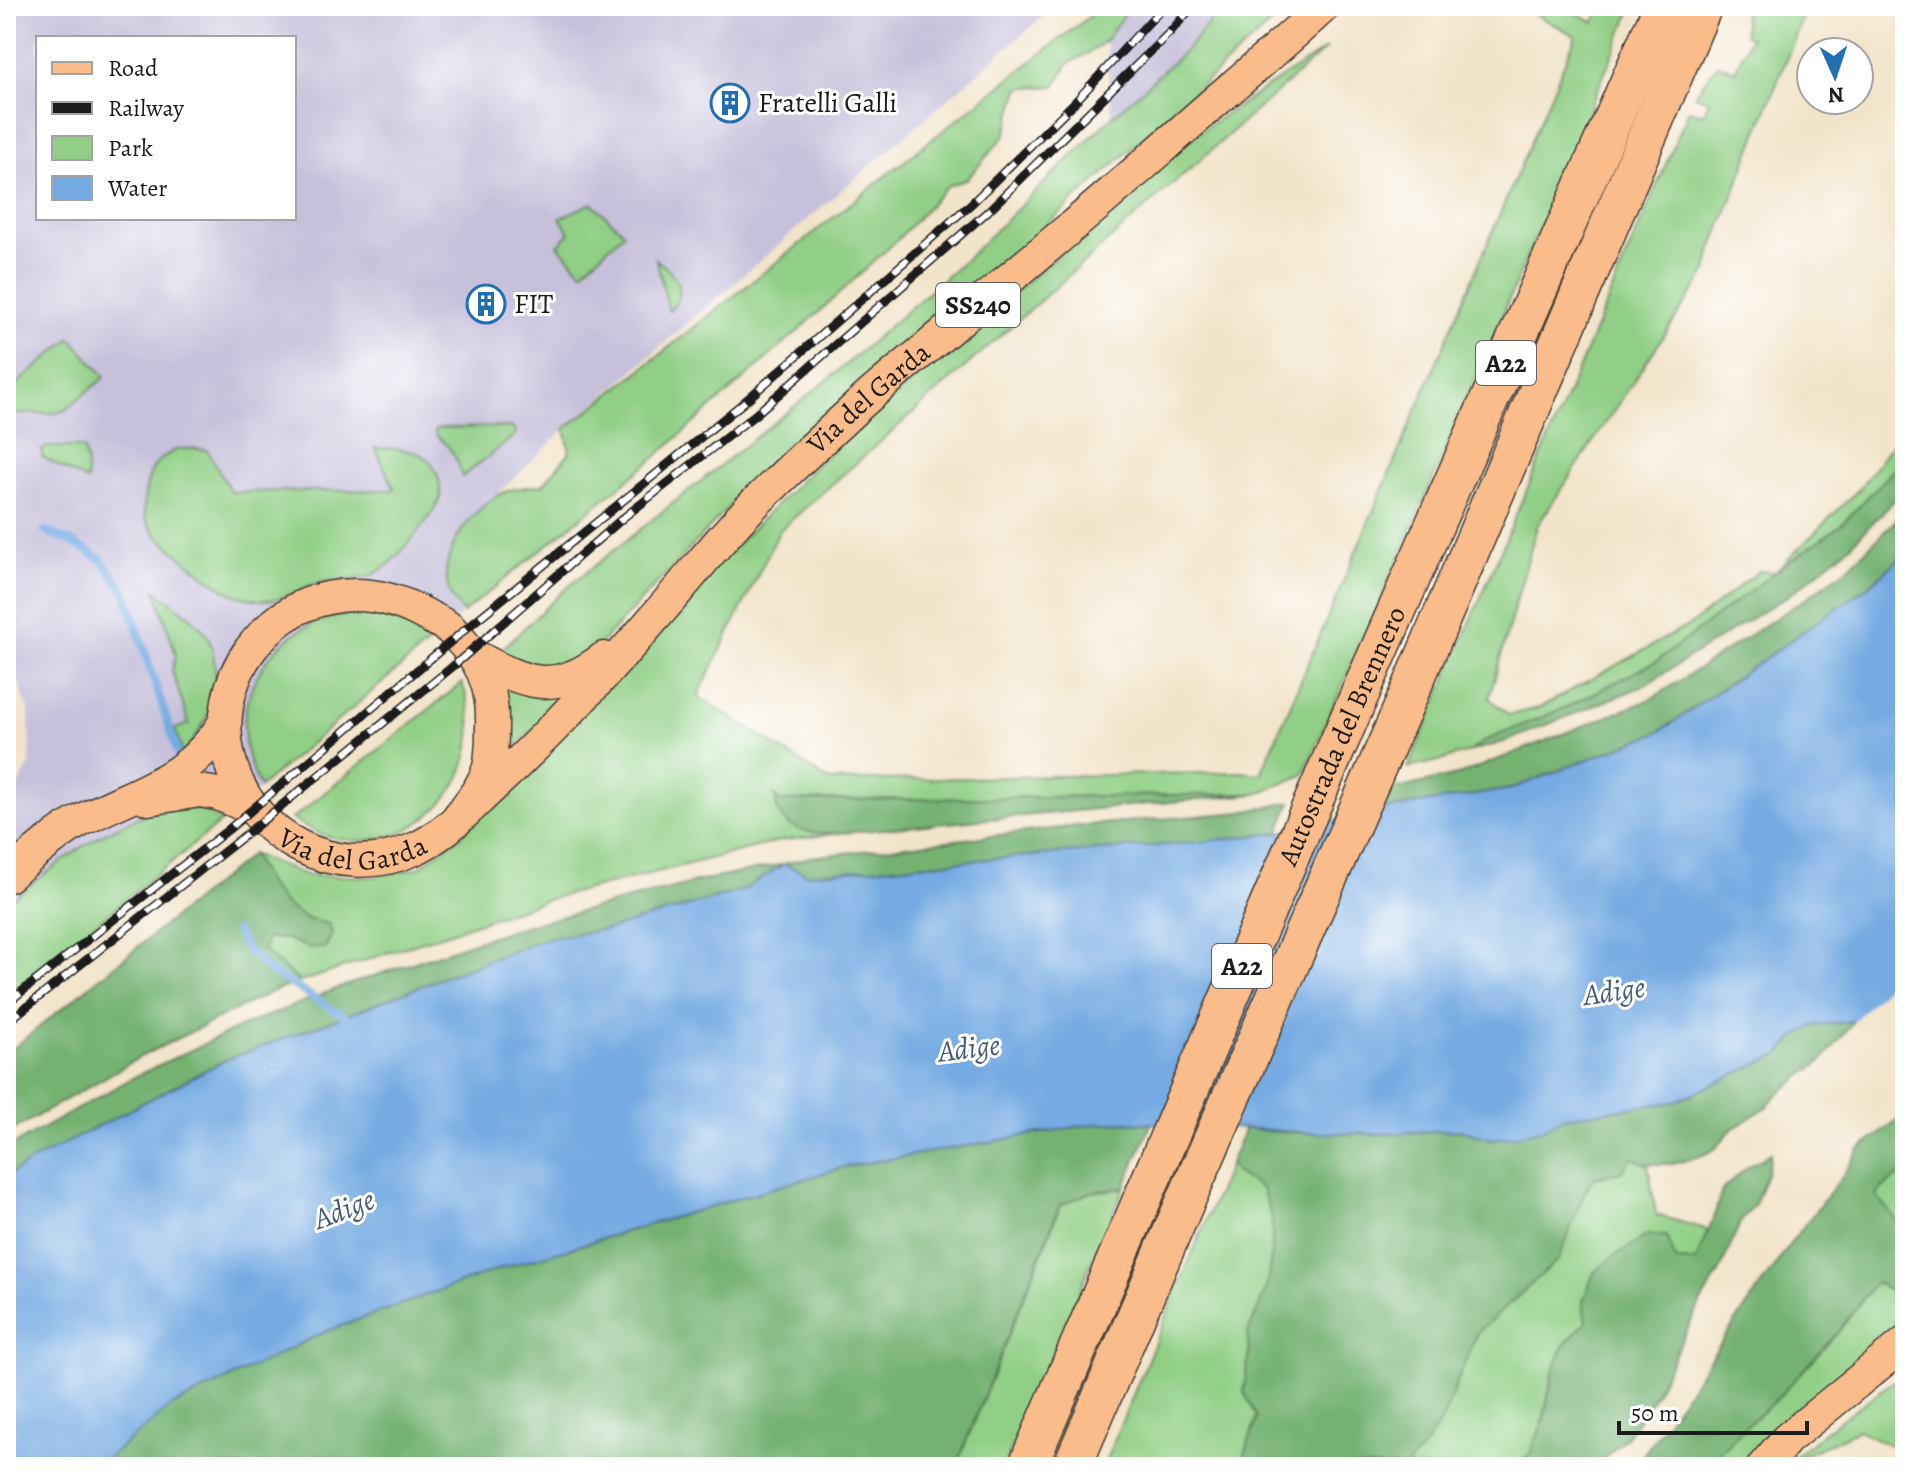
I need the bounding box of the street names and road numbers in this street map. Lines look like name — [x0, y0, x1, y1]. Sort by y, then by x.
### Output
road number: SS240 — [936, 283, 1020, 327]
street label: Via del Garda — [798, 334, 938, 463]
road number: A22 — [1476, 341, 1536, 385]
street label: Autostrada del Brennero — [1269, 601, 1415, 872]
street label: Via del Garda — [270, 819, 434, 880]
road number: A22 — [1212, 944, 1272, 988]

